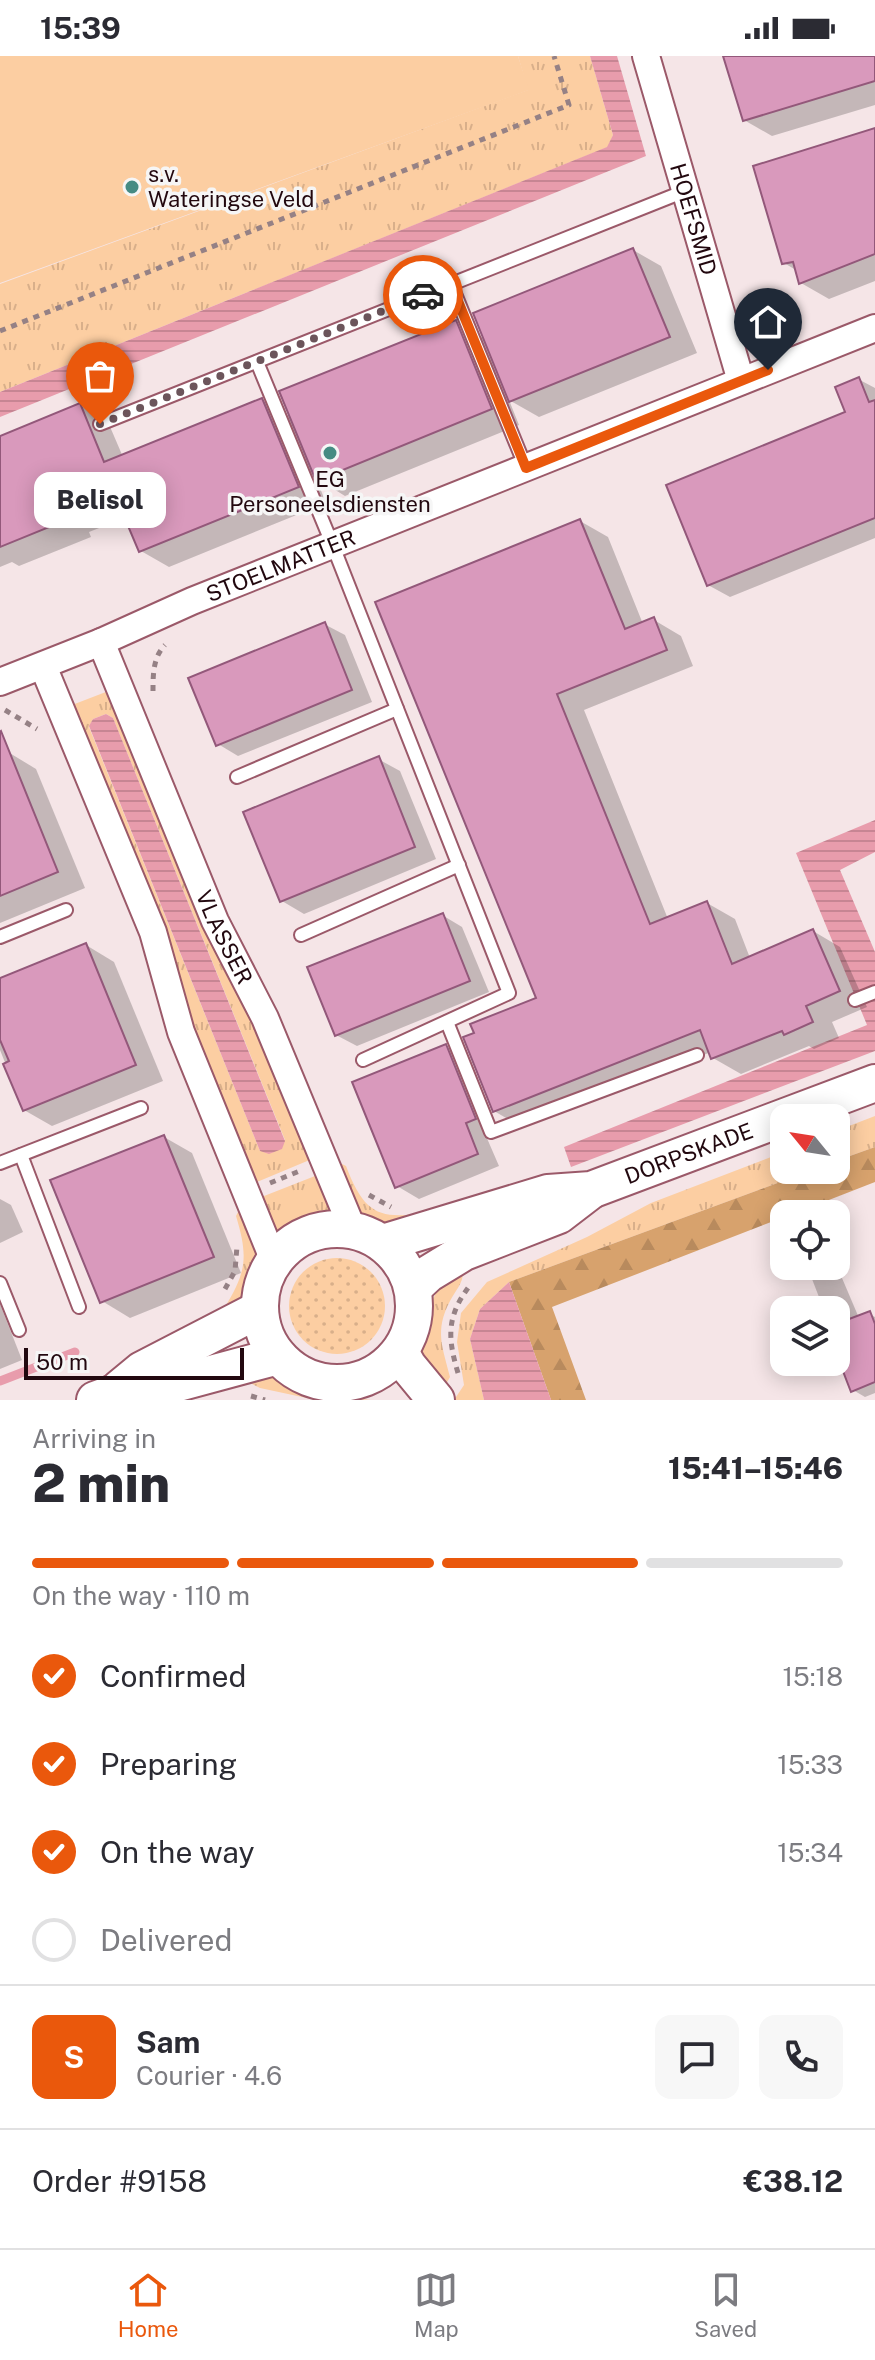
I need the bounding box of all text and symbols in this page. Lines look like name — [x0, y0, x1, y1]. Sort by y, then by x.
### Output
text: 15:39 — [40, 10, 121, 46]
street label: HOEFSMID — [665, 160, 722, 278]
place label: s.v. Wateringse Veld — [148, 161, 314, 212]
marker: s.v. Wateringse Veld — [123, 178, 141, 196]
courier — [383, 255, 463, 335]
icon: car — [401, 273, 445, 317]
pin — [734, 288, 802, 370]
icon: home — [746, 300, 790, 344]
pin — [66, 342, 134, 424]
icon: bag — [78, 354, 122, 398]
marker: EG Personeelsdiensten — [321, 444, 339, 462]
place label: EG Personeelsdiensten — [229, 466, 431, 517]
callout: Belisol — [34, 472, 166, 528]
text: Belisol — [56, 484, 144, 515]
street label: STOELMATTER — [202, 524, 359, 607]
street label: VLASSER — [191, 886, 258, 989]
north arrow — [770, 1104, 850, 1184]
map controls — [770, 1104, 850, 1376]
street label: DORPSKADE — [621, 1117, 757, 1189]
button: locate — [770, 1200, 850, 1280]
button: layers — [770, 1296, 850, 1376]
scale bar — [24, 1344, 244, 1380]
text: 50 m — [36, 1349, 88, 1375]
text: Arriving in — [32, 1423, 156, 1454]
text: 15:41–15:46 — [668, 1450, 843, 1486]
text: 2 min — [32, 1453, 170, 1514]
text: On the way · 110 m — [32, 1580, 250, 1611]
icon: check — [32, 1654, 76, 1698]
text: Confirmed — [100, 1658, 246, 1694]
text: 15:18 — [782, 1661, 843, 1692]
icon: check — [32, 1742, 76, 1786]
text: Preparing — [100, 1746, 237, 1782]
text: 15:33 — [777, 1749, 843, 1780]
icon: check — [32, 1830, 76, 1874]
text: On the way — [100, 1834, 254, 1870]
text: 15:34 — [777, 1837, 843, 1868]
text: Delivered — [100, 1922, 232, 1958]
button: chat — [655, 2015, 739, 2099]
button: phone — [759, 2015, 843, 2099]
text: Sam — [136, 2024, 200, 2060]
text: S — [64, 2039, 84, 2075]
text: Courier · 4.6 — [136, 2060, 282, 2091]
text: Order #9158 — [32, 2163, 207, 2199]
text: €38.12 — [743, 2163, 843, 2199]
tab: Home — [118, 2268, 178, 2342]
tab: Map — [414, 2268, 459, 2342]
tab: Saved — [694, 2268, 757, 2342]

